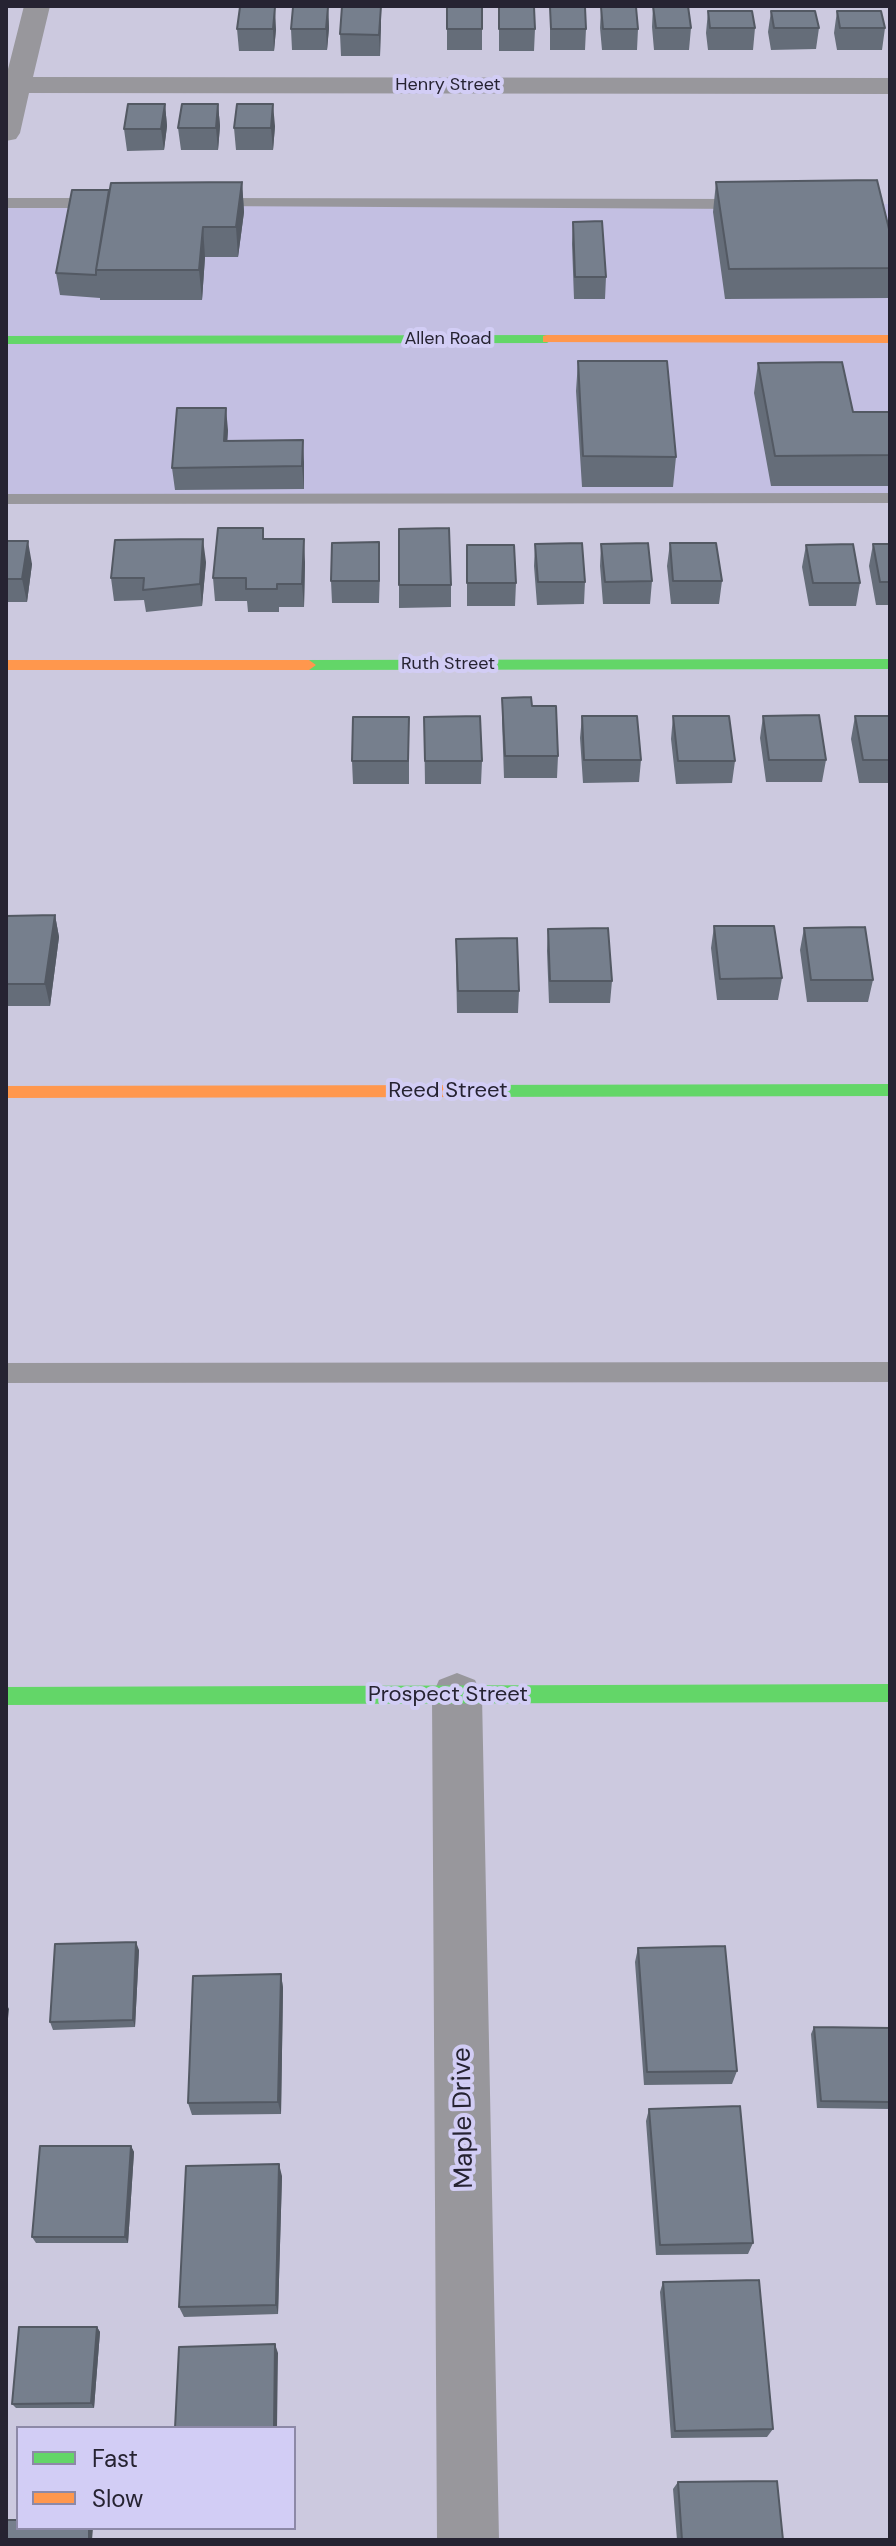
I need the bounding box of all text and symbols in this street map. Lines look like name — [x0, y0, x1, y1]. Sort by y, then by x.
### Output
street label: Henry Street — [395, 74, 501, 96]
street label: Allen Road — [404, 328, 492, 350]
street label: Ruth Street — [401, 653, 495, 675]
street label: Reed Street — [388, 1078, 508, 1104]
street label: Prospect Street — [368, 1682, 528, 1708]
street label: Maple Drive — [447, 2047, 481, 2189]
legend — [16, 2426, 296, 2530]
text: Fast — [92, 2443, 138, 2474]
text: Slow — [92, 2483, 143, 2514]

